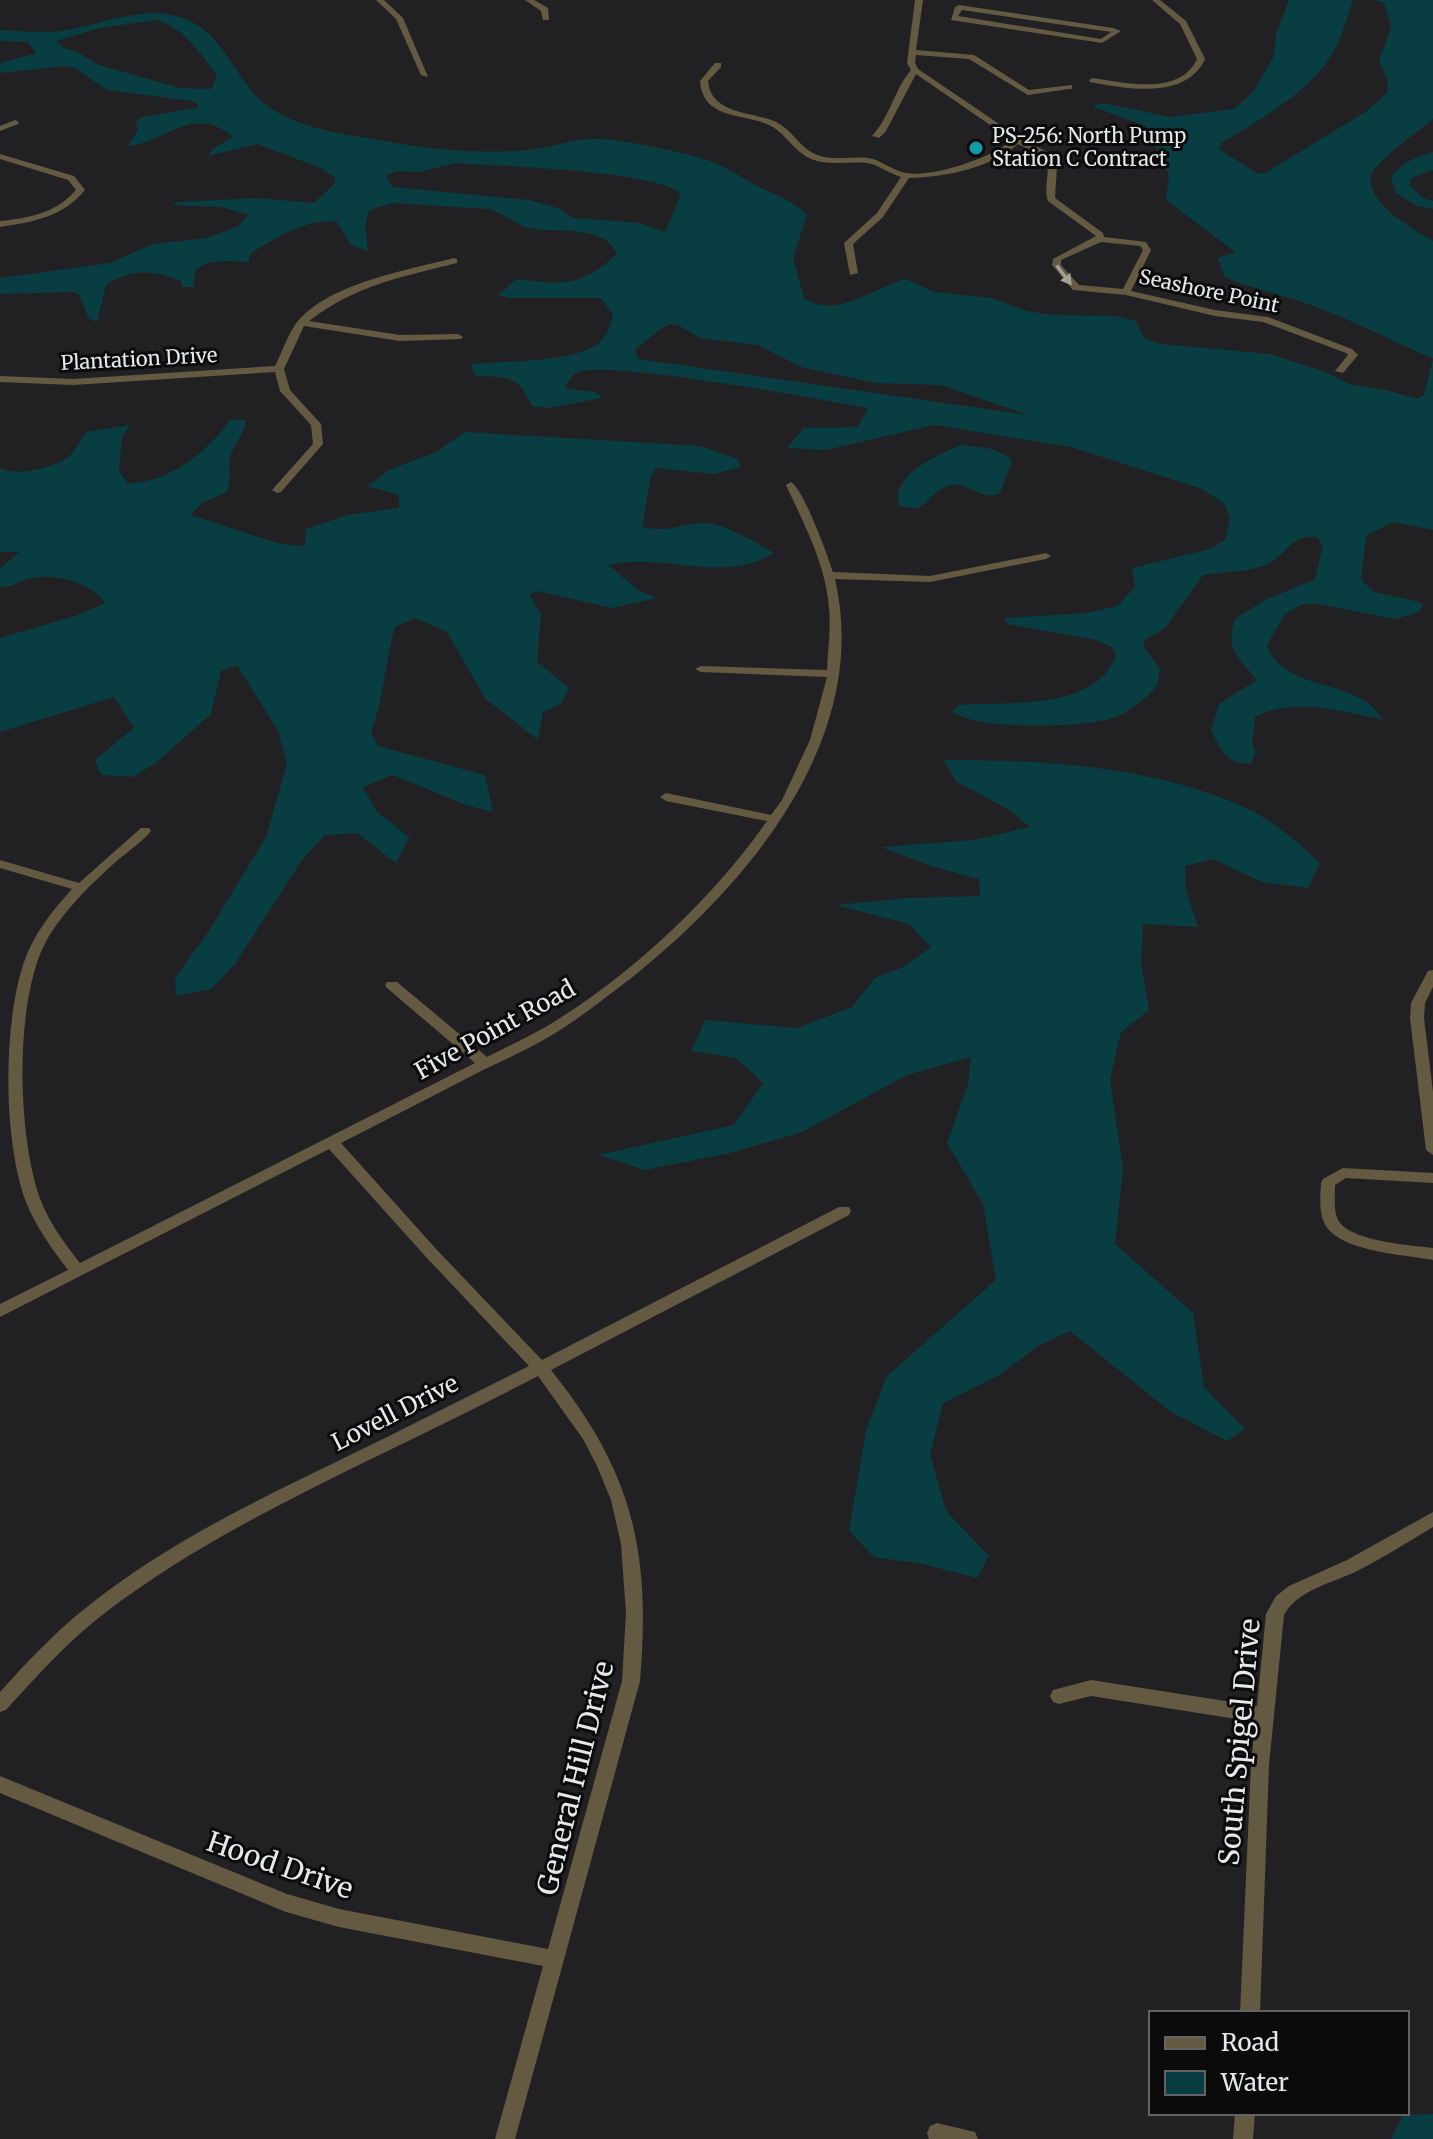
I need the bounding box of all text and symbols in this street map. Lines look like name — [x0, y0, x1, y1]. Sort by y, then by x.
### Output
place label: PS-256: North Pump Station C Contract — [992, 123, 1186, 171]
marker: PS-256: North Pump Station C Contract — [967, 139, 985, 157]
street label: Seashore Point — [1137, 263, 1282, 318]
one-way arrow — [1056, 265, 1072, 285]
street label: Plantation Drive — [60, 342, 218, 375]
street label: Five Point Road — [409, 973, 581, 1086]
street label: Lovell Drive — [326, 1367, 463, 1458]
street label: South Spigel Drive — [1210, 1617, 1268, 1867]
street label: General Hill Drive — [529, 1657, 621, 1899]
street label: Hood Drive — [202, 1823, 358, 1907]
legend — [1149, 2011, 1409, 2115]
text: Road — [1221, 2027, 1279, 2058]
text: Water — [1220, 2067, 1289, 2098]

